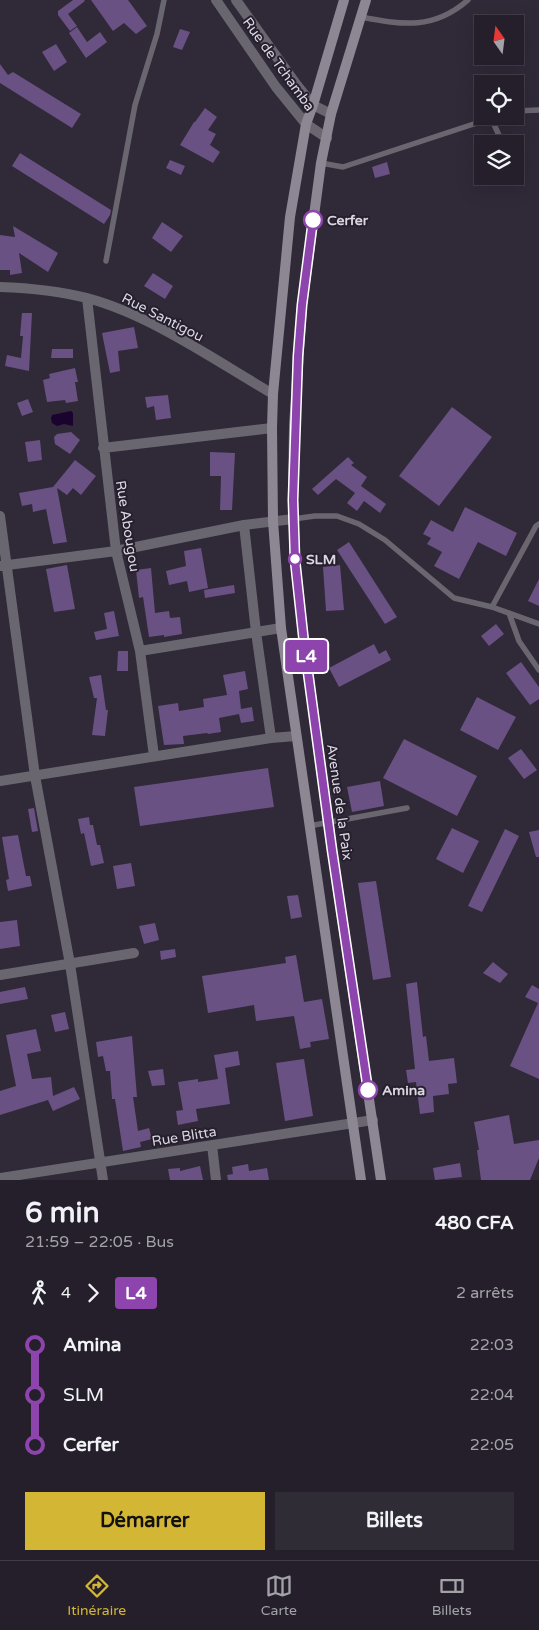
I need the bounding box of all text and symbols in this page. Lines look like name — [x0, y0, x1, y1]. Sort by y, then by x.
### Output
street label: Rue de Tchamba — [239, 14, 318, 114]
north arrow — [474, 15, 524, 65]
map controls — [474, 15, 524, 185]
button: locate — [474, 75, 524, 125]
button: layers — [474, 135, 524, 185]
marker: Cerfer — [303, 210, 323, 230]
place label: Cerfer — [327, 212, 369, 229]
street label: Rue Santigou — [119, 290, 207, 345]
street label: Rue Abougou — [112, 479, 143, 573]
place label: SLM — [306, 551, 336, 568]
marker: SLM — [288, 552, 302, 566]
line badge: L4 — [284, 640, 328, 672]
text: L4 — [295, 645, 317, 667]
street label: Avenue de la Paix — [323, 743, 356, 861]
marker: Amina — [358, 1080, 378, 1100]
place label: Amina — [382, 1082, 425, 1099]
street label: Rue Blitta — [151, 1123, 218, 1150]
text: 6 min — [25, 1196, 100, 1230]
text: 480 CFA — [435, 1212, 514, 1234]
text: 21:59 – 22:05 · Bus — [25, 1232, 174, 1252]
icon: walk — [25, 1279, 53, 1307]
icon: forward — [79, 1279, 107, 1307]
text: L4 — [125, 1282, 147, 1304]
text: 4 — [61, 1283, 71, 1303]
text: 2 arrêts — [456, 1283, 514, 1303]
text: Amina — [63, 1334, 121, 1356]
text: 22:03 — [470, 1335, 514, 1355]
text: SLM — [63, 1384, 104, 1406]
text: 22:04 — [470, 1385, 514, 1405]
text: Cerfer — [63, 1434, 119, 1456]
text: 22:05 — [470, 1435, 514, 1455]
button: Démarrer — [25, 1492, 265, 1550]
button: Billets — [275, 1492, 514, 1550]
tab: Itinéraire — [67, 1572, 126, 1619]
tab: Carte — [261, 1572, 297, 1619]
tab: Billets — [432, 1572, 472, 1619]

